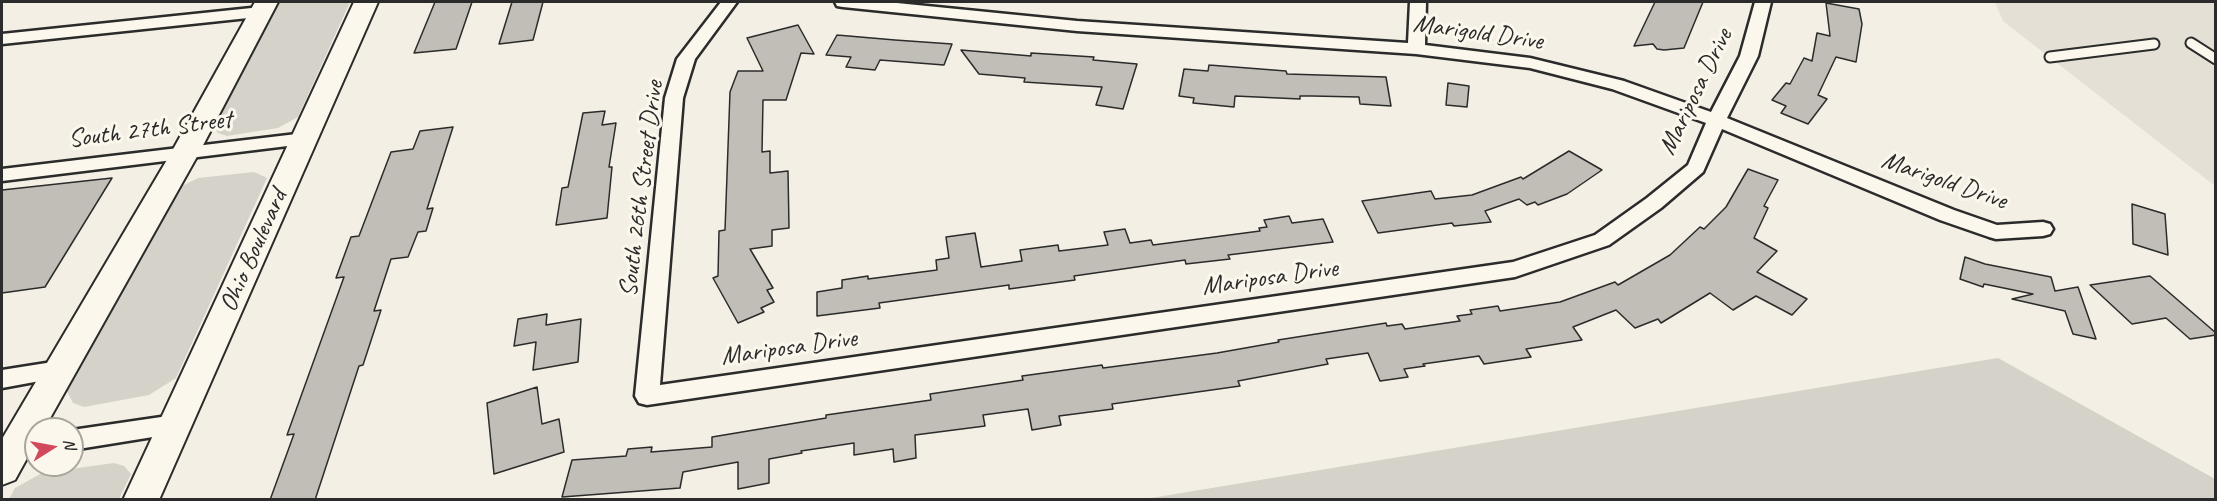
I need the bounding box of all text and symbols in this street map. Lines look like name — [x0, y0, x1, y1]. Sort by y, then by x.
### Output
street label: Marigold Drive — [1411, 8, 1545, 58]
street label: Mariposa Drive — [1652, 24, 1740, 160]
street label: South 26th Street Drive — [613, 79, 671, 299]
street label: South 27th Street — [66, 104, 234, 156]
street label: Marigold Drive — [1877, 145, 2011, 217]
street label: Ohio Boulevard — [213, 185, 295, 317]
street label: Mariposa Drive — [1200, 253, 1340, 303]
street label: Mariposa Drive — [719, 323, 859, 373]
north arrow — [24, 417, 84, 477]
text: N — [59, 437, 80, 451]

